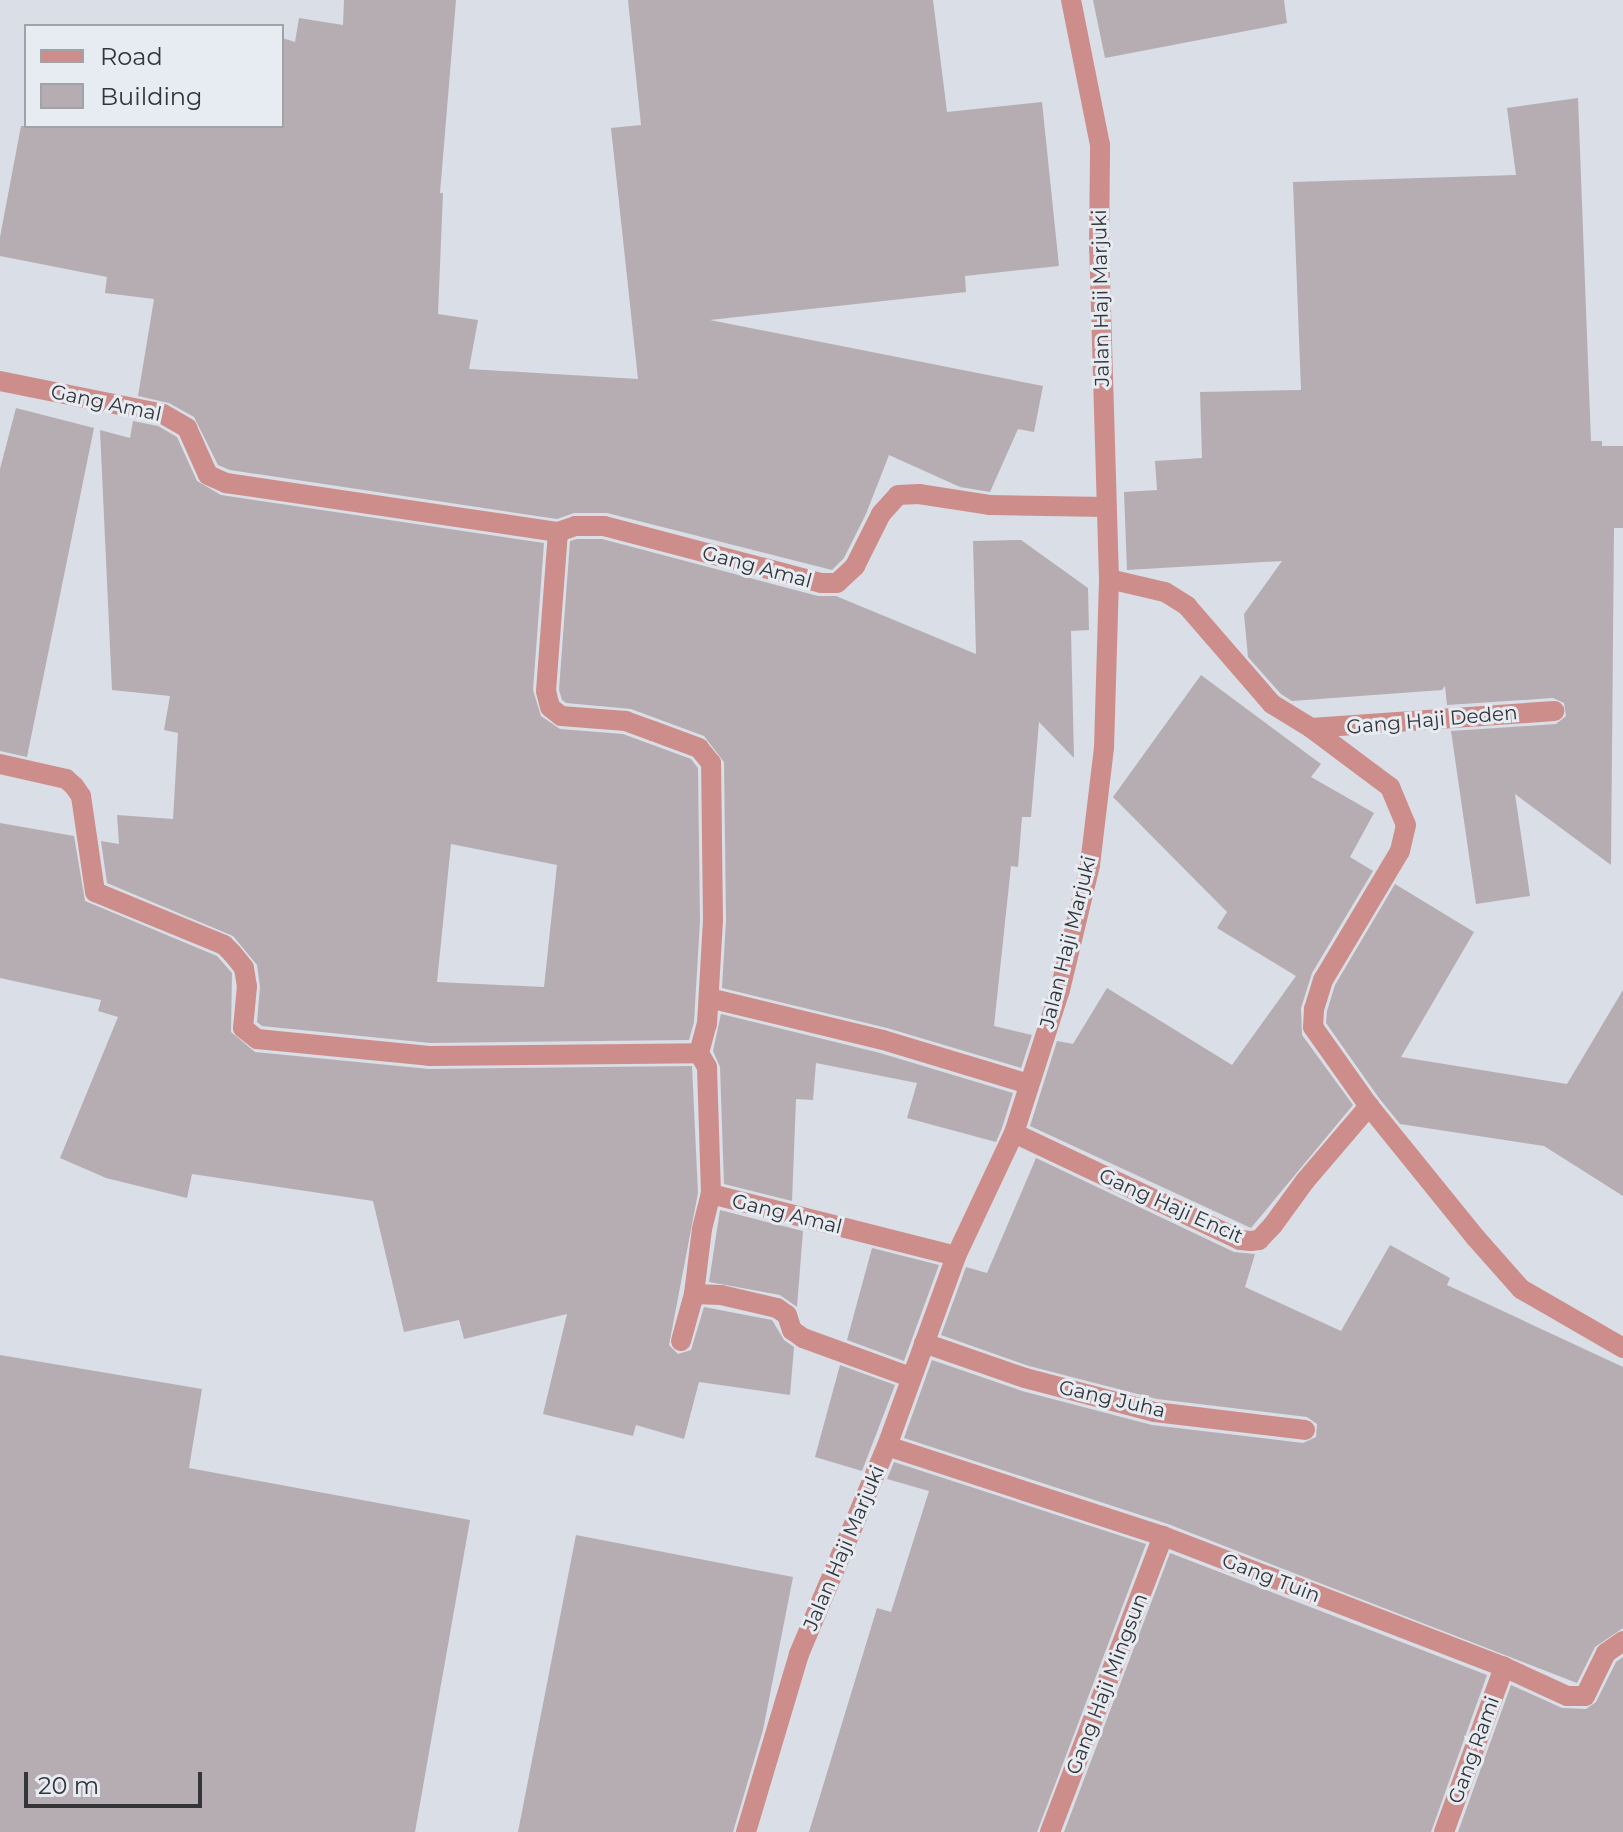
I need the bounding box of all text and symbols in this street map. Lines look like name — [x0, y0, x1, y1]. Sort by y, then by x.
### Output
legend — [24, 24, 284, 128]
text: Road — [100, 42, 163, 71]
text: Building — [100, 82, 203, 111]
street label: Jalan Haji Marjuki — [1087, 209, 1115, 387]
street label: Gang Amal — [49, 380, 163, 426]
street label: Gang Amal — [700, 541, 814, 593]
street label: Gang Haji Deden — [1345, 701, 1519, 739]
street label: Jalan Haji Marjuki — [1035, 853, 1101, 1031]
street label: Gang Haji Encit — [1095, 1163, 1247, 1249]
street label: Gang Amal — [730, 1189, 844, 1239]
street label: Gang Juha — [1056, 1375, 1168, 1423]
street label: Jalan Haji Marjuki — [798, 1462, 890, 1634]
street label: Gang Tuin — [1218, 1548, 1324, 1608]
street label: Gang Haji Mingsun — [1061, 1590, 1153, 1778]
street label: Gang Rami — [1443, 1693, 1505, 1807]
scale bar — [28, 1756, 206, 1806]
text: 20 m — [38, 1771, 99, 1800]

